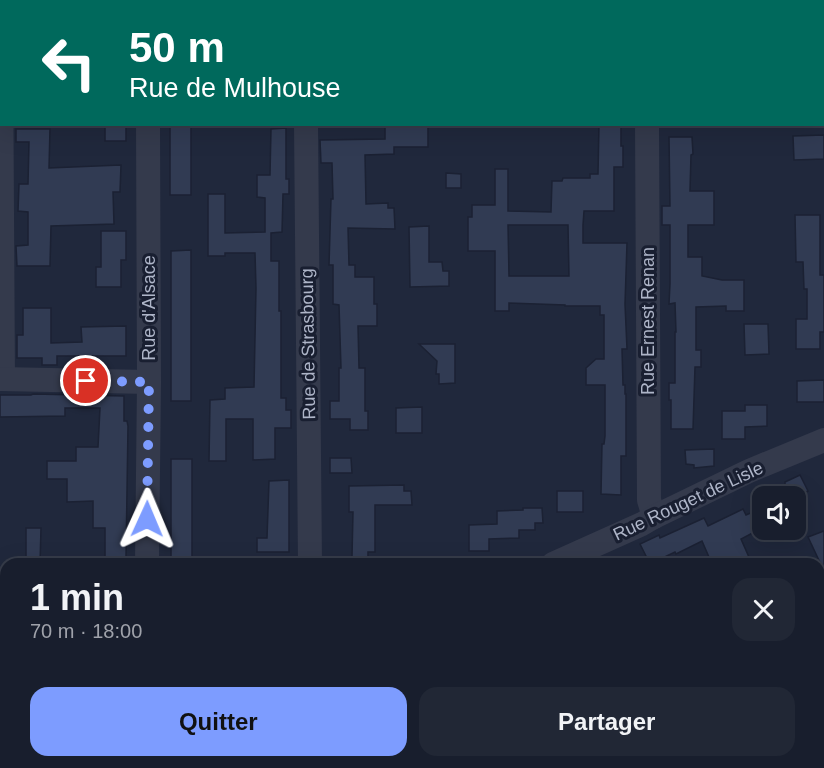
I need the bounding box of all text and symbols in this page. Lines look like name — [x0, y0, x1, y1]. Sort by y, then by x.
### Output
icon: left — [30, 24, 108, 102]
text: 50 m — [129, 24, 225, 71]
text: Rue de Mulhouse — [129, 73, 341, 103]
street label: Rue Ernest Renan — [638, 247, 658, 395]
street label: Rue d'Alsace — [139, 255, 159, 361]
street label: Rue de Strasbourg — [297, 268, 319, 420]
pin — [60, 355, 111, 406]
icon: arrive — [69, 364, 102, 397]
street label: Rue Rouget de Lisle — [610, 457, 766, 545]
map controls — [752, 486, 806, 540]
button: sound — [752, 486, 806, 540]
position arrow — [115, 487, 179, 551]
text: 1 min — [30, 577, 124, 618]
button: close — [732, 578, 795, 641]
text: 70 m · 18:00 — [30, 620, 142, 642]
button: Quitter — [30, 687, 407, 756]
button: Partager — [419, 687, 795, 756]

